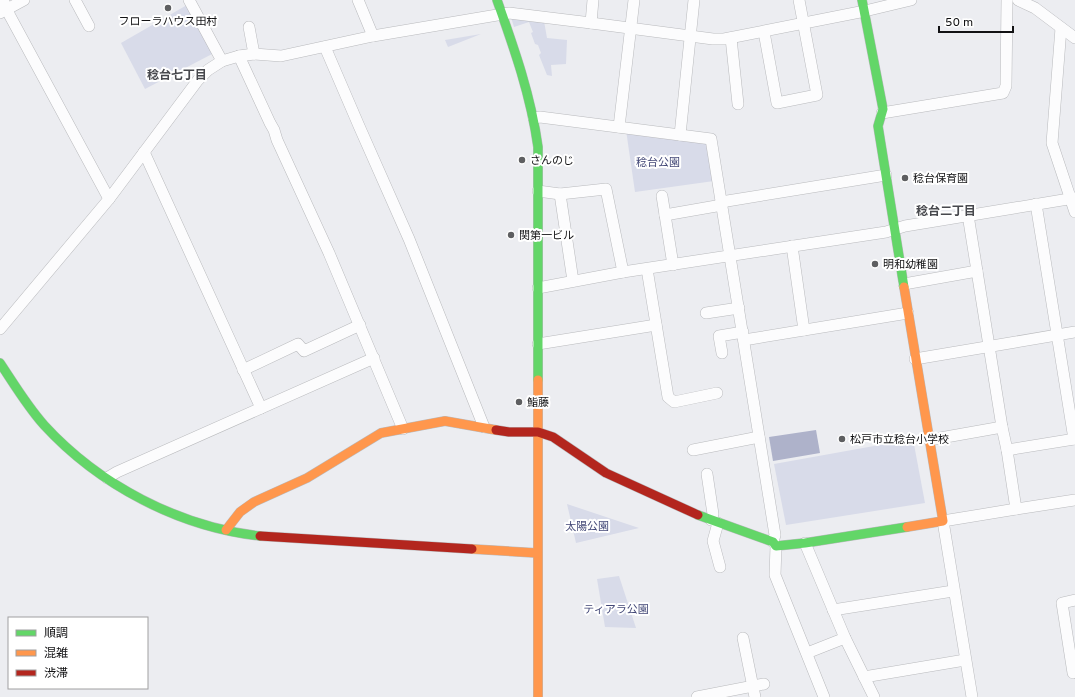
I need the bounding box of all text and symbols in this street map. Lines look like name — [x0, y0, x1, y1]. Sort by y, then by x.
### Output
marker: フローラハウス田村 — [163, 3, 173, 13]
scale bar — [939, 8, 1013, 34]
place label: フローラハウス田村 — [119, 15, 217, 29]
text: 50 m — [945, 15, 973, 31]
district label: 稔台七丁目 — [147, 68, 207, 84]
place label: さんのじ — [530, 154, 574, 168]
marker: さんのじ — [517, 155, 527, 165]
park label: 稔台公園 — [636, 156, 680, 170]
place label: 稔台保育園 — [913, 172, 968, 186]
marker: 稔台保育園 — [900, 173, 910, 183]
district label: 稔台二丁目 — [916, 204, 976, 220]
place label: 関第一ビル — [519, 229, 574, 243]
marker: 関第一ビル — [506, 230, 516, 240]
place label: 明和幼稚園 — [883, 258, 938, 272]
marker: 明和幼稚園 — [870, 259, 880, 269]
place label: 鮨藤 — [527, 396, 549, 410]
marker: 鮨藤 — [514, 397, 524, 407]
place label: 松戸市立稔台小学校 — [850, 433, 949, 447]
marker: 松戸市立稔台小学校 — [837, 434, 847, 444]
park label: 太陽公園 — [565, 520, 609, 534]
park label: ティアラ公園 — [583, 603, 649, 617]
legend — [8, 617, 148, 689]
text: 順調 — [44, 626, 68, 642]
text: 混雑 — [44, 646, 68, 662]
text: 渋滞 — [44, 666, 68, 682]

